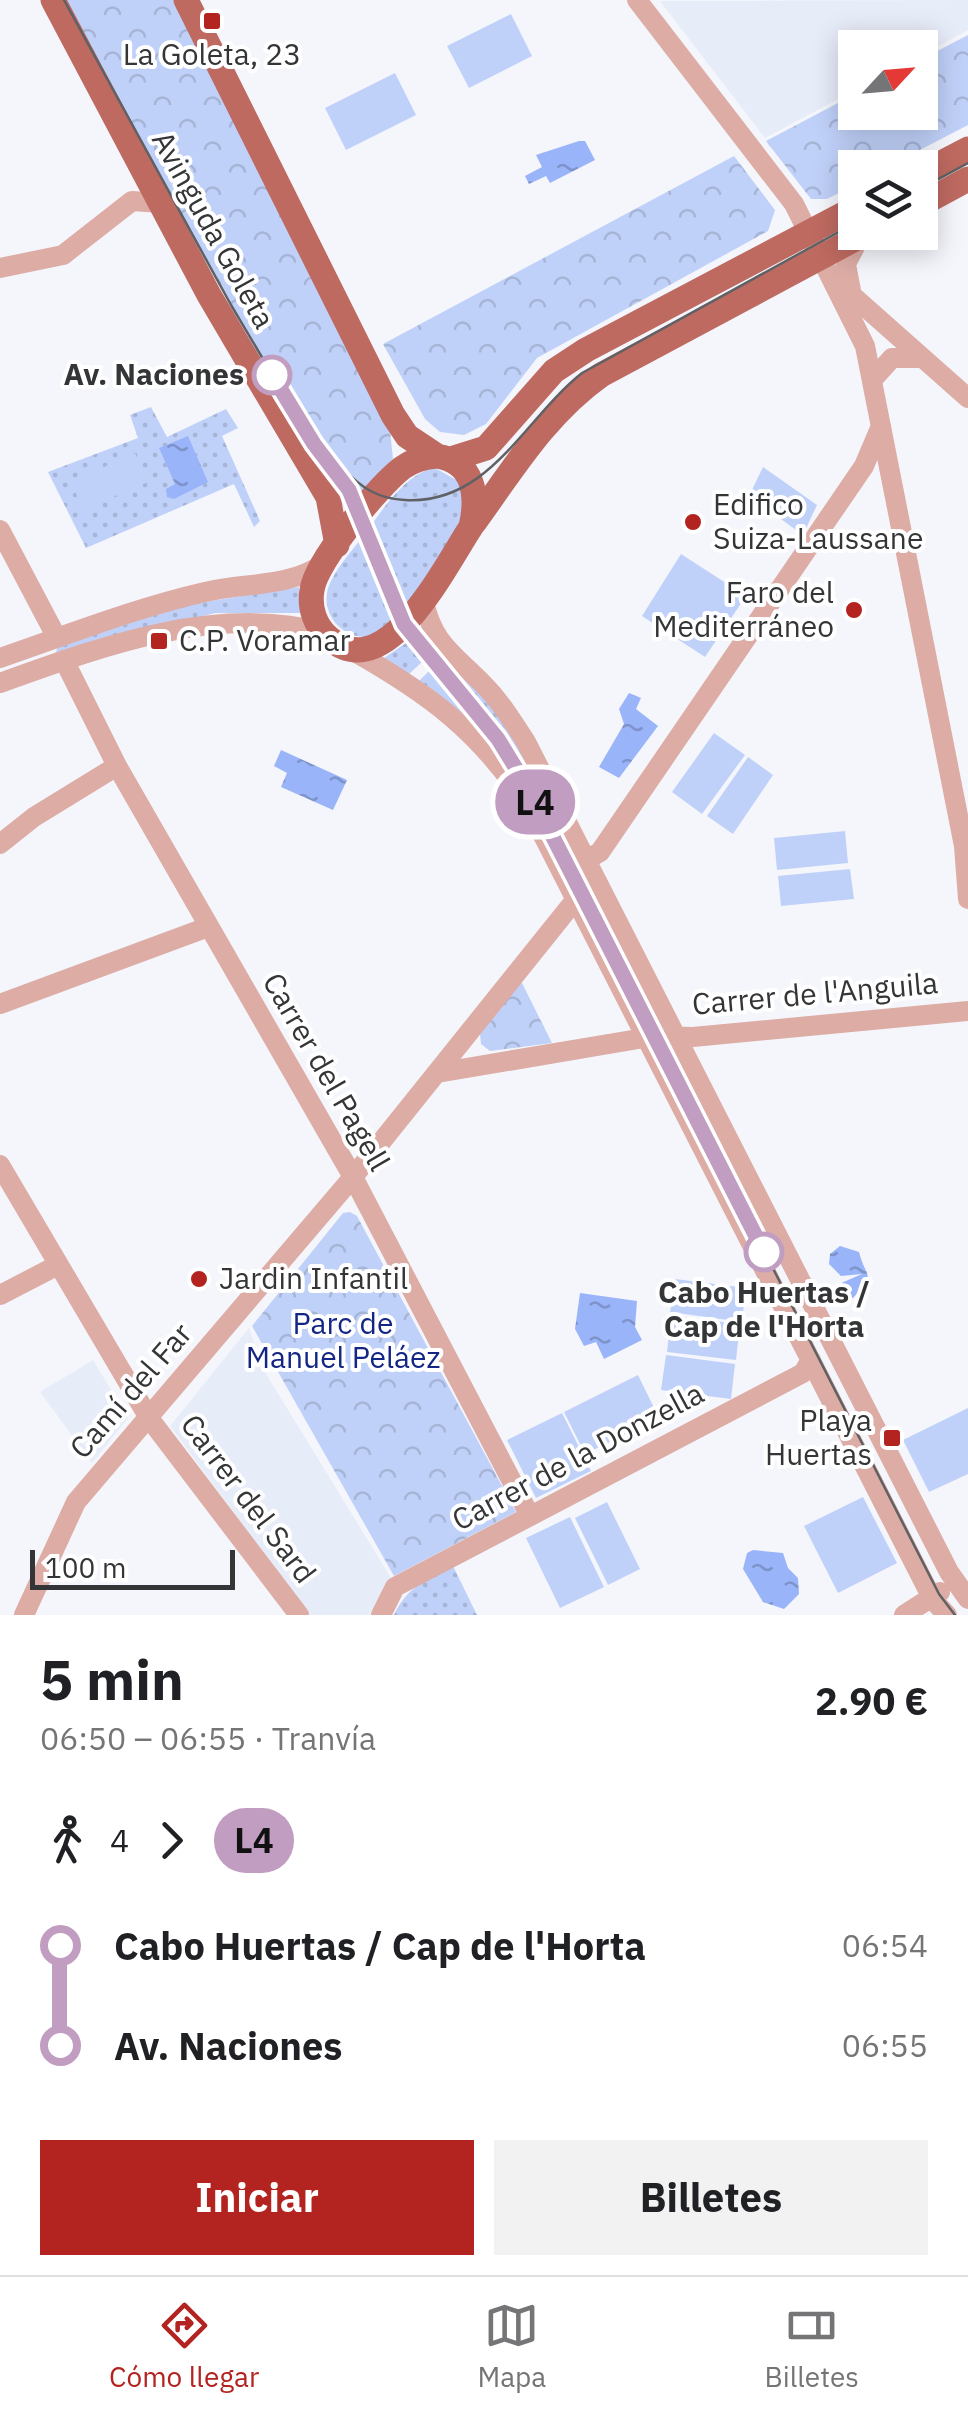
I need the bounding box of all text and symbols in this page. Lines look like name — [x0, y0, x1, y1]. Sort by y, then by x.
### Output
marker: La Goleta, 23 — [201, 10, 223, 32]
north arrow — [838, 30, 938, 130]
map controls — [838, 30, 938, 250]
place label: La Goleta, 23 — [123, 34, 301, 73]
street label: Avinguda Goleta — [144, 124, 285, 335]
button: layers — [838, 150, 938, 250]
place label: Av. Naciones — [64, 354, 244, 393]
marker: Av. Naciones — [253, 356, 291, 394]
place label: Edifico Suiza-Laussane — [713, 484, 923, 557]
marker: Edifico Suiza-Laussane — [682, 511, 704, 533]
place label: Faro del Mediterráneo — [653, 572, 834, 645]
marker: Faro del Mediterráneo — [843, 599, 865, 621]
place label: C.P. Voramar — [179, 620, 351, 659]
marker: C.P. Voramar — [148, 630, 170, 652]
line badge: L4 — [490, 770, 580, 834]
text: L4 — [515, 779, 555, 825]
street label: Carrer de l'Anguila — [690, 962, 939, 1023]
street label: Carrer del Pagell — [255, 965, 400, 1177]
marker: Cabo Huertas / Cap de l'Horta — [745, 1233, 783, 1271]
place label: Jardin Infantil — [219, 1258, 408, 1297]
marker: Jardin Infantil — [188, 1268, 210, 1290]
place label: Cabo Huertas / Cap de l'Horta — [658, 1272, 870, 1345]
park label: Parc de Manuel Peláez — [246, 1303, 440, 1376]
street label: Camí del Far — [60, 1314, 199, 1466]
street label: Carrer de la Donzella — [445, 1373, 710, 1539]
place label: Playa Huertas — [765, 1400, 872, 1473]
street label: Carrer del Sard — [173, 1406, 326, 1590]
marker: Playa Huertas — [881, 1427, 903, 1449]
scale bar — [30, 1545, 235, 1590]
text: 100 m — [45, 1549, 126, 1586]
text: 5 min — [40, 1644, 184, 1715]
text: 2.90 € — [815, 1676, 928, 1725]
text: 06:50 – 06:55 · Tranvía — [40, 1717, 376, 1759]
icon: walk — [40, 1813, 95, 1868]
icon: forward — [144, 1813, 199, 1868]
text: L4 — [234, 1817, 274, 1863]
text: 4 — [110, 1819, 129, 1861]
text: Cabo Huertas / Cap de l'Horta — [114, 1921, 646, 1970]
text: 06:54 — [842, 1924, 928, 1966]
text: Av. Naciones — [114, 2021, 343, 2070]
text: 06:55 — [842, 2024, 928, 2066]
button: Iniciar — [40, 2140, 474, 2255]
button: Billetes — [494, 2140, 928, 2255]
tab: Cómo llegar — [109, 2298, 259, 2395]
tab: Mapa — [477, 2298, 546, 2395]
tab: Billetes — [764, 2298, 859, 2395]

